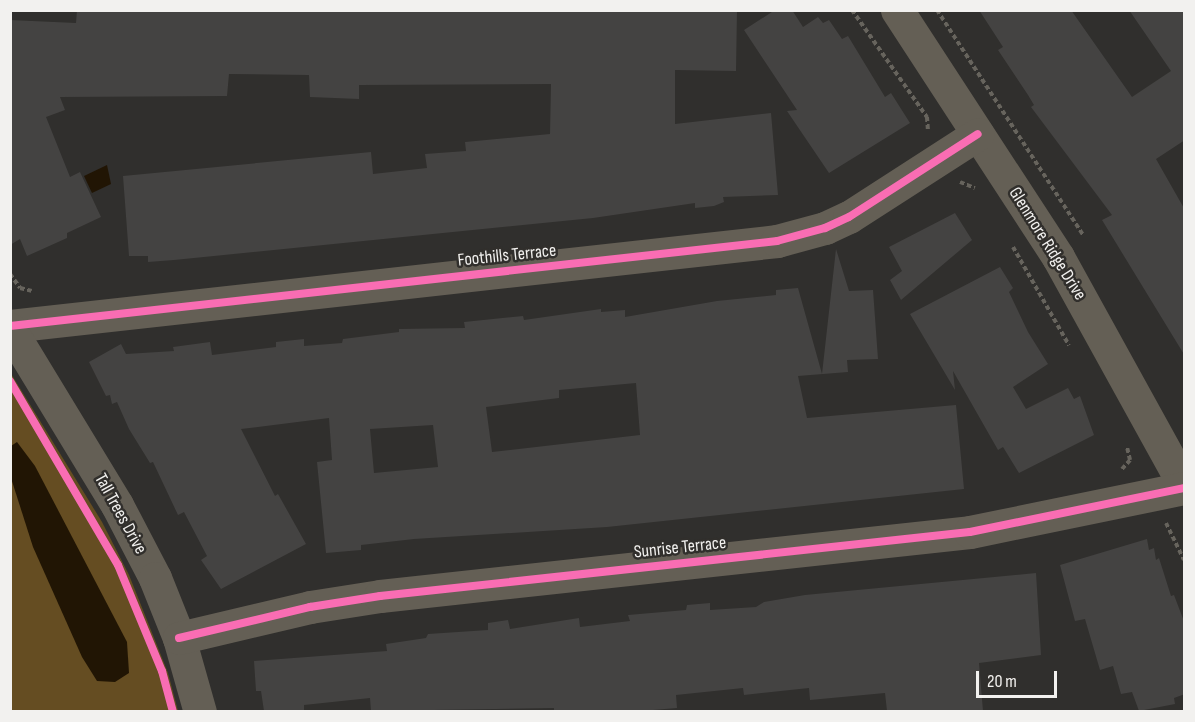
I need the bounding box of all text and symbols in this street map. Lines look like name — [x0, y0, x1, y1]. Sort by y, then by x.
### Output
street label: Glenmore Ridge Drive — [1004, 184, 1090, 304]
street label: Foothills Terrace — [457, 240, 557, 272]
street label: Tall Trees Drive — [89, 470, 151, 558]
street label: Sunrise Terrace — [633, 532, 727, 564]
scale bar — [979, 659, 1060, 697]
text: 20 m — [987, 671, 1017, 692]

